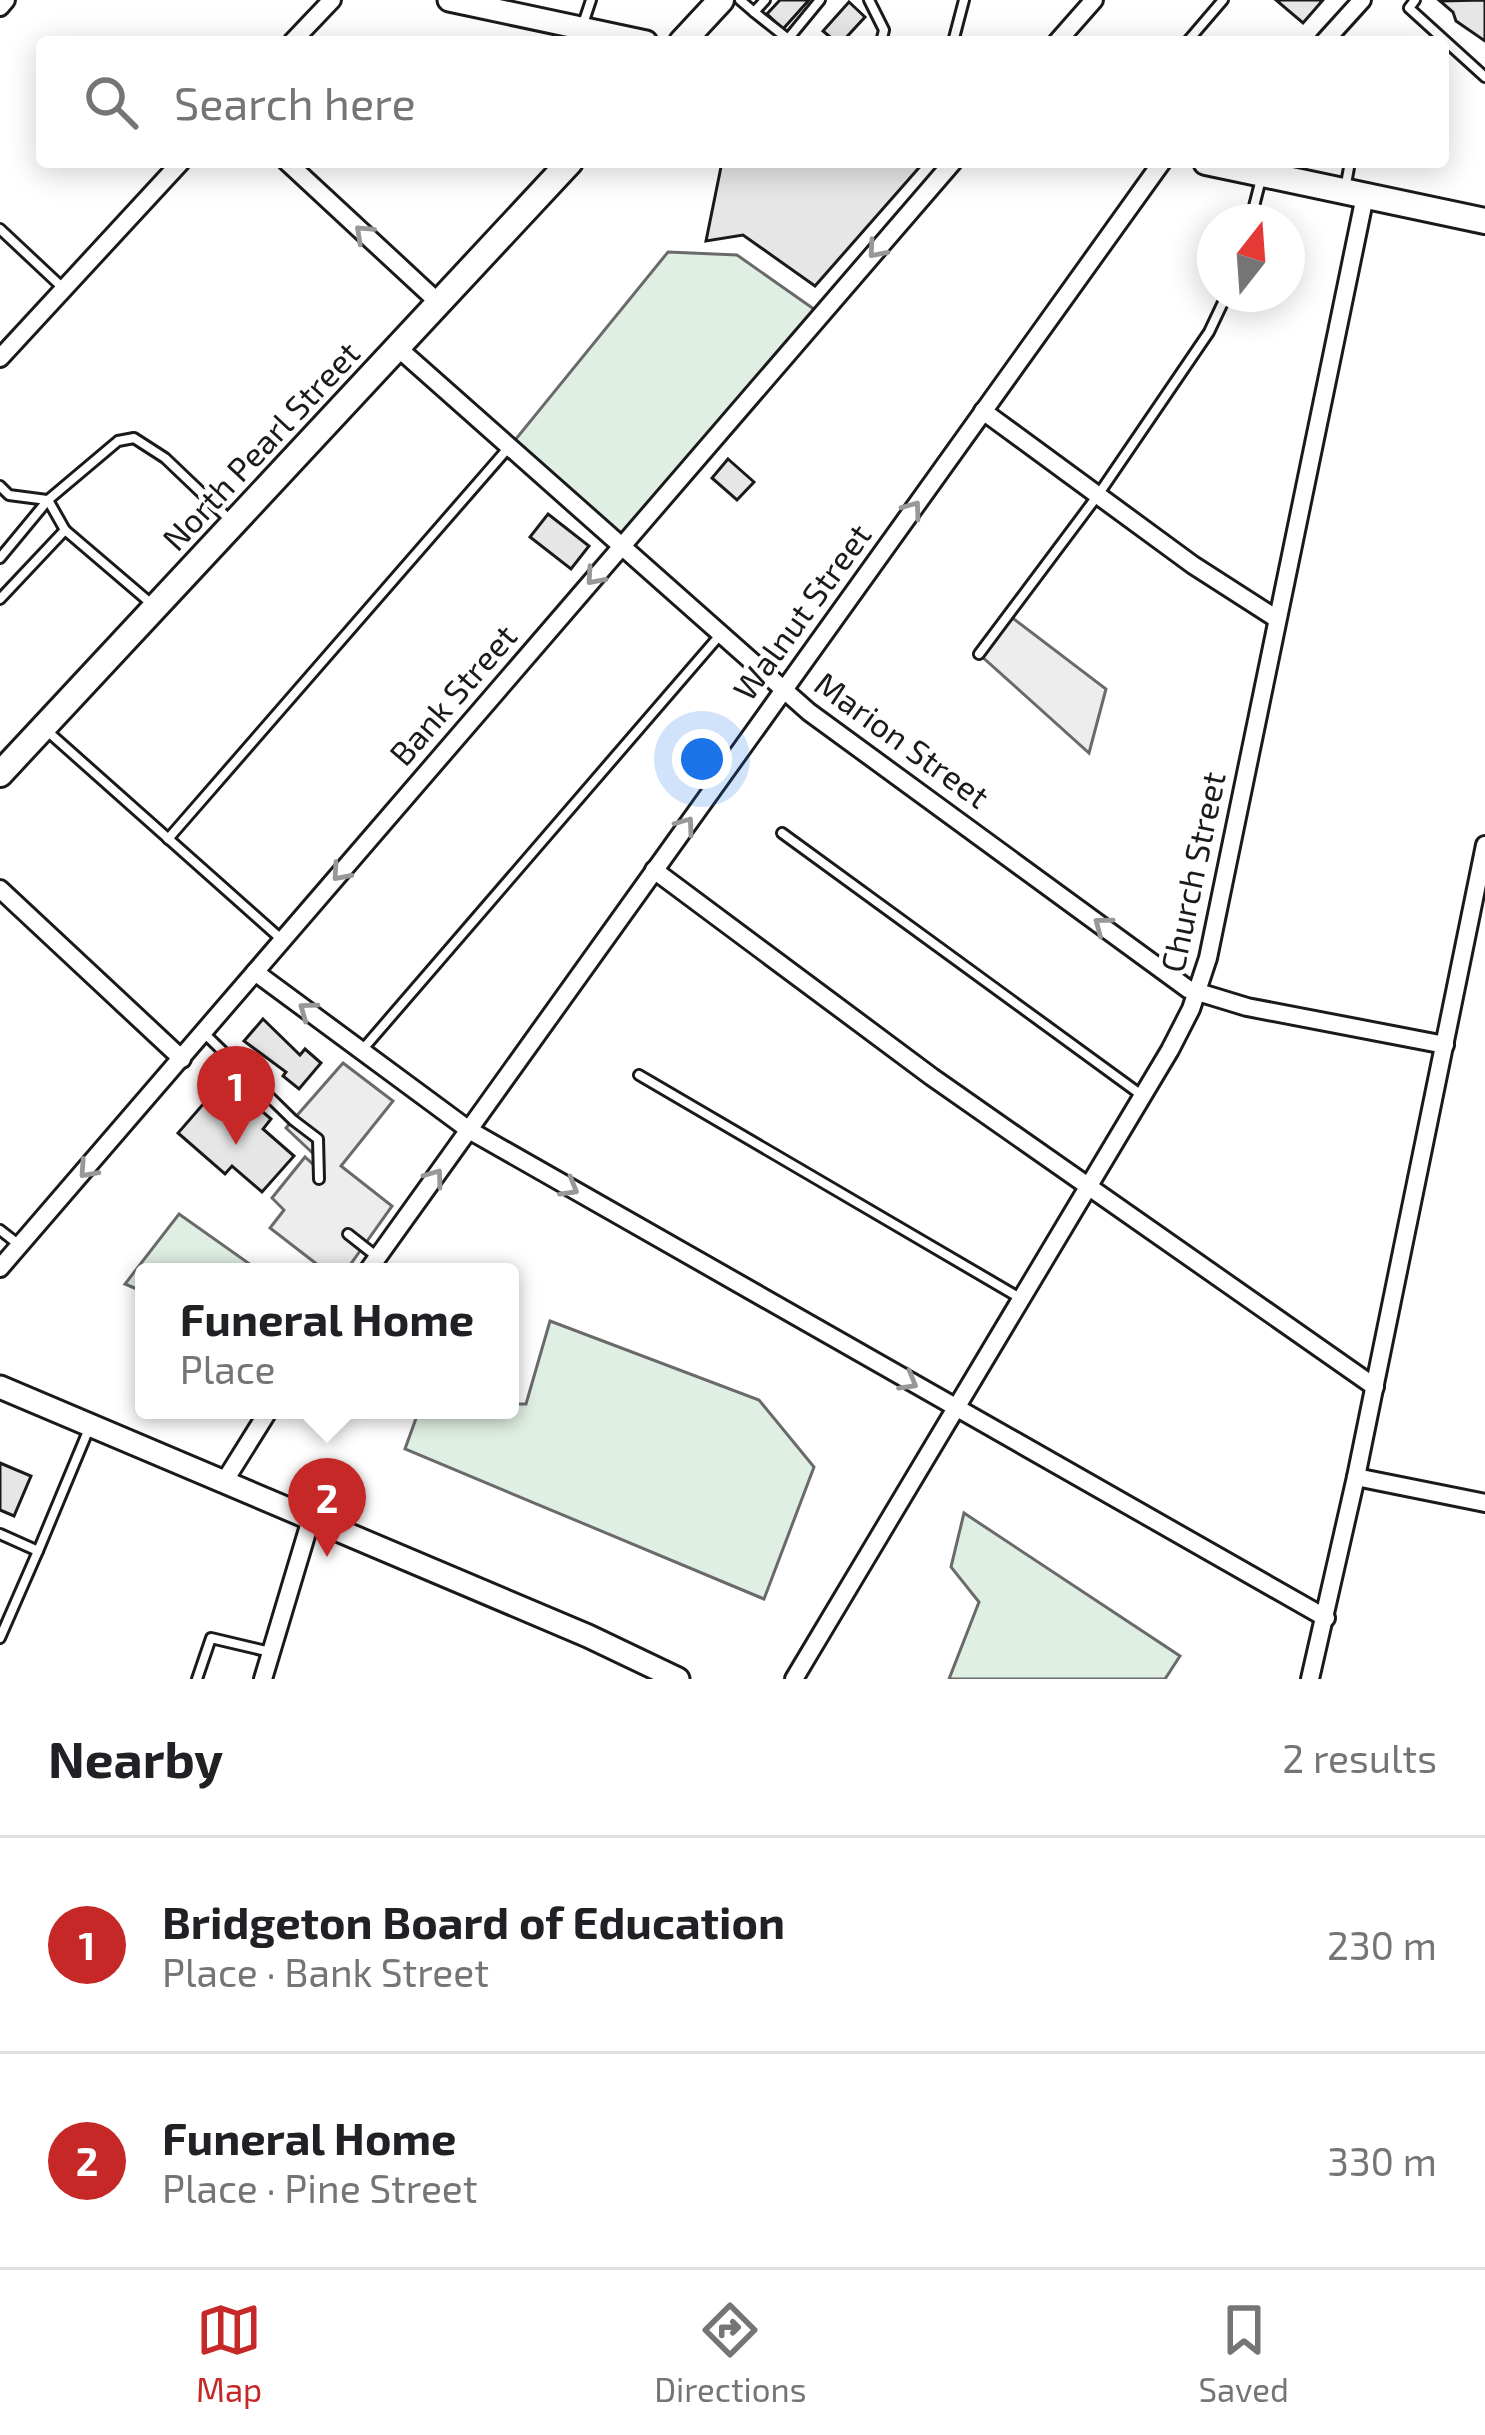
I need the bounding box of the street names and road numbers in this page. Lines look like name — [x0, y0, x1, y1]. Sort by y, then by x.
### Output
street label: North Pearl Street — [153, 333, 367, 558]
street label: Walnut Street — [724, 515, 879, 707]
street label: Bank Street — [380, 616, 524, 773]
street label: Marion Street — [808, 663, 997, 816]
street label: Church Street — [1151, 768, 1233, 976]

